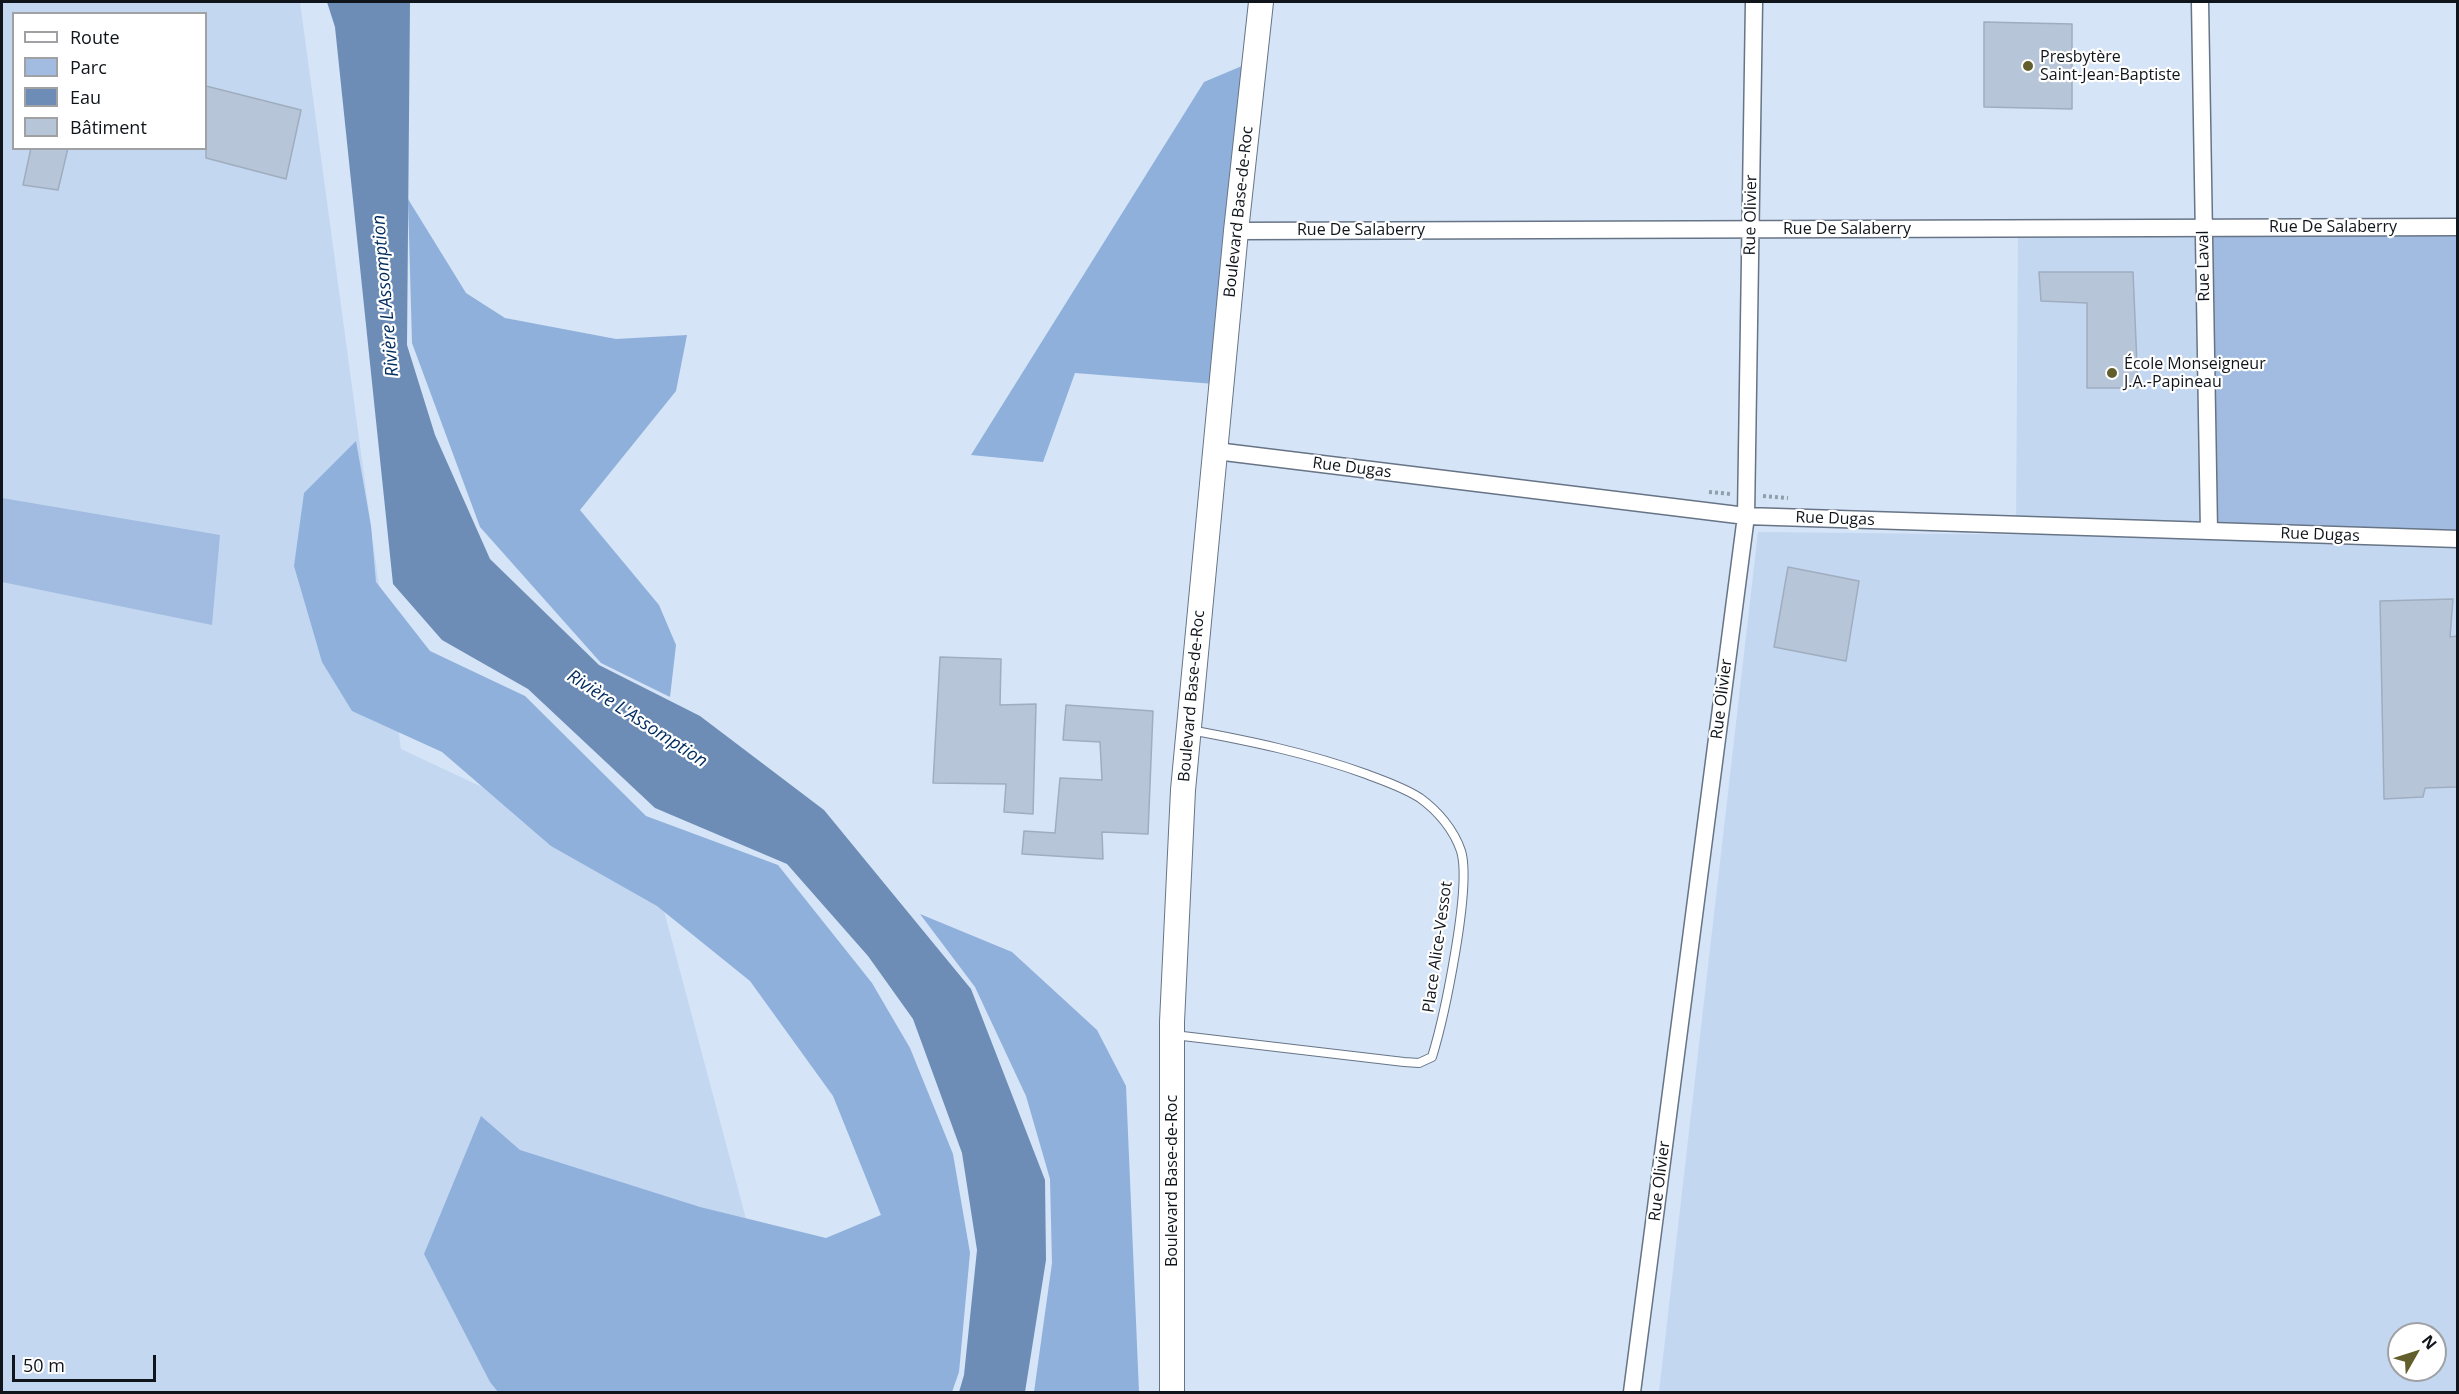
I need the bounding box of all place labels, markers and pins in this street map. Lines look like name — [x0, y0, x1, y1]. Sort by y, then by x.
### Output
place label: Presbytère Saint-Jean-Baptiste — [2040, 47, 2181, 85]
marker: Presbytère Saint-Jean-Baptiste — [2021, 59, 2035, 73]
place label: École Monseigneur J.A.-Papineau — [2124, 354, 2266, 392]
marker: École Monseigneur J.A.-Papineau — [2105, 366, 2119, 380]

